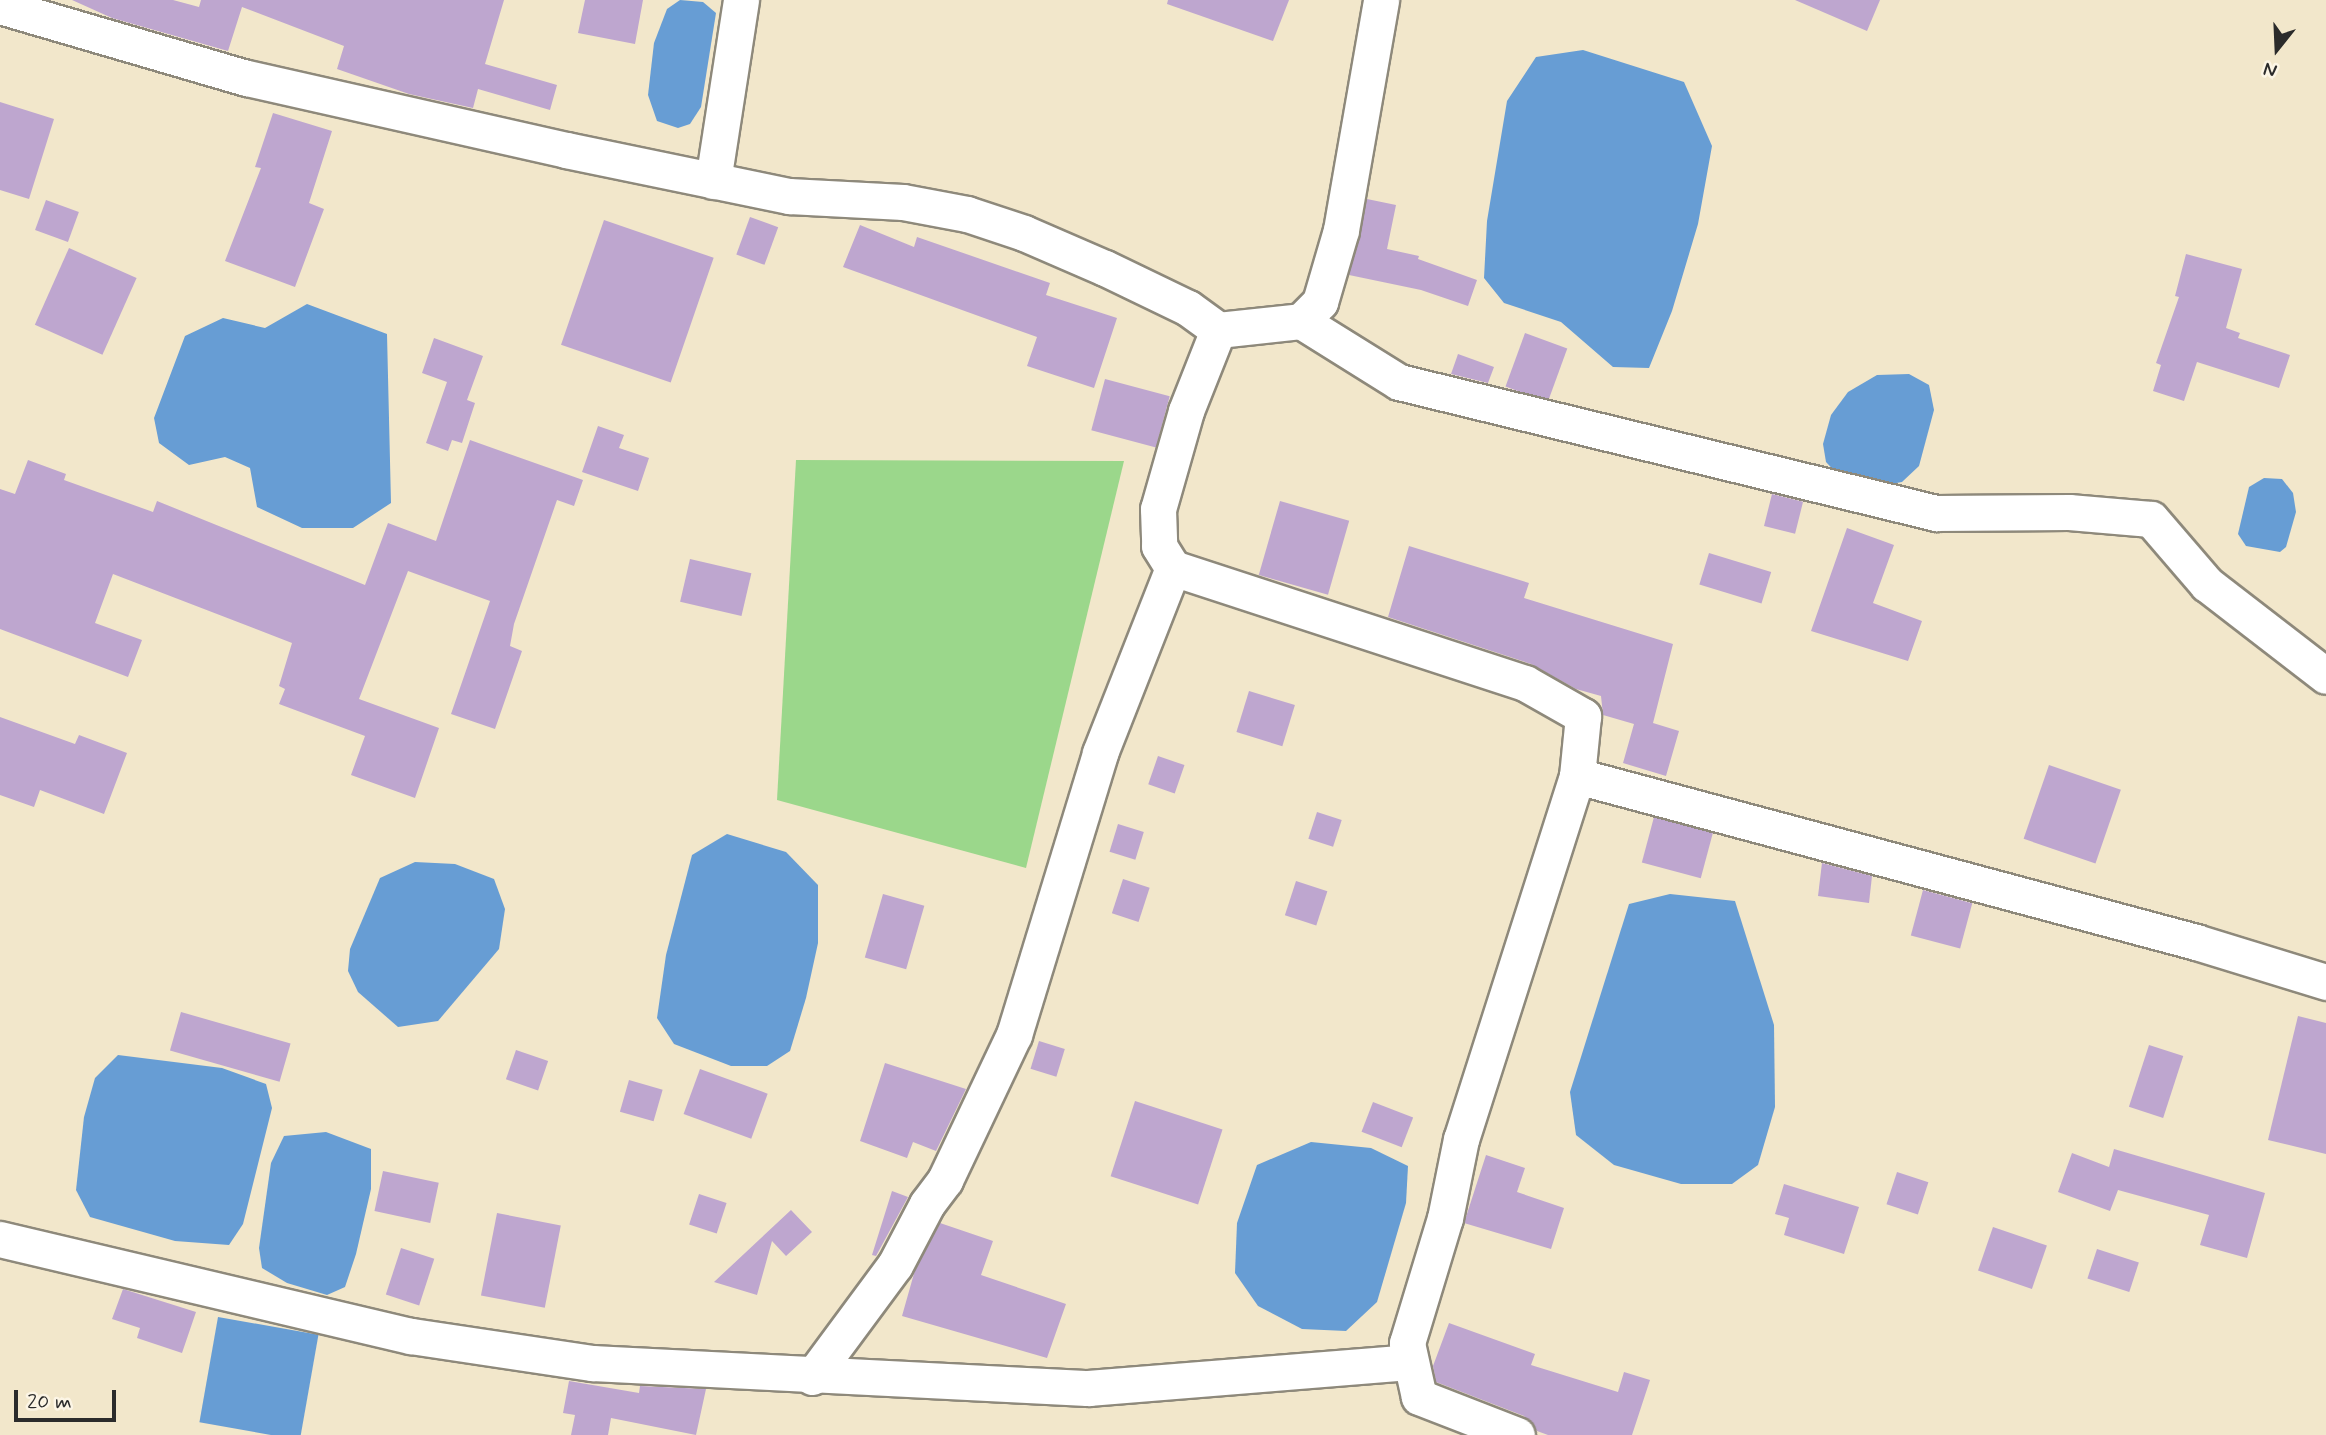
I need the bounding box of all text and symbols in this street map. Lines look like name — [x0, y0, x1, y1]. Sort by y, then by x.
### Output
north arrow — [2242, 14, 2312, 84]
text: N — [2260, 56, 2280, 83]
scale bar — [18, 1376, 119, 1420]
text: 20 m — [27, 1388, 72, 1416]

